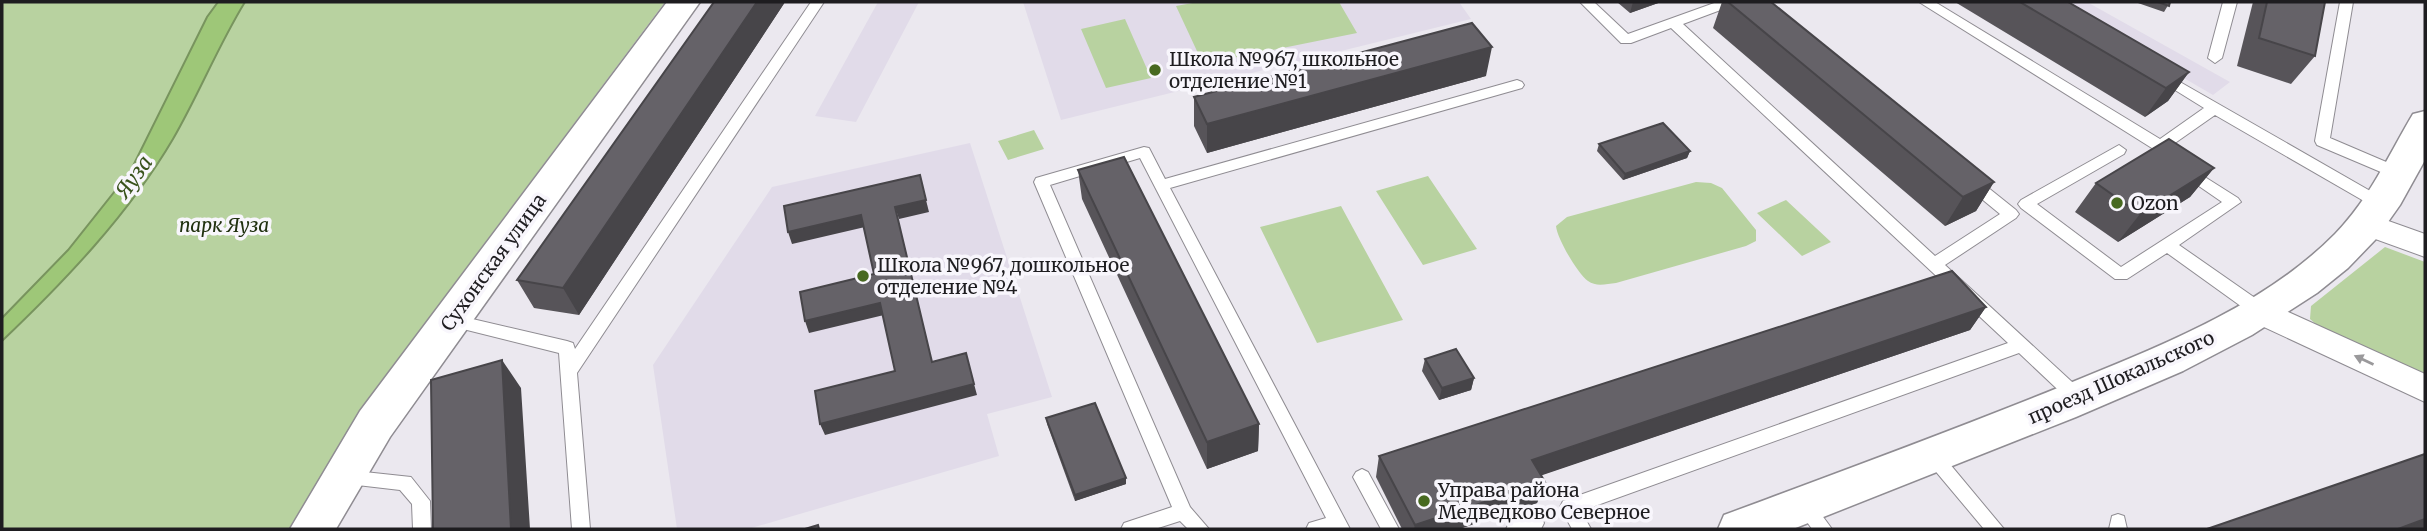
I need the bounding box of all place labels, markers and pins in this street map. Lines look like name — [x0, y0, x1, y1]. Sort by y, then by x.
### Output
place label: Школа №967, школьное отделение №1 — [1169, 47, 1399, 93]
marker: Школа №967, школьное отделение №1 — [1147, 62, 1163, 78]
place label: Ozon — [2131, 191, 2179, 215]
marker: Ozon — [2109, 195, 2125, 211]
place label: Школа №967, дошкольное отделение №4 — [877, 253, 1130, 299]
marker: Школа №967, дошкольное отделение №4 — [855, 268, 871, 284]
place label: Управа района Медведково Северное — [1437, 478, 1650, 524]
marker: Управа района Медведково Северное — [1416, 493, 1432, 509]

